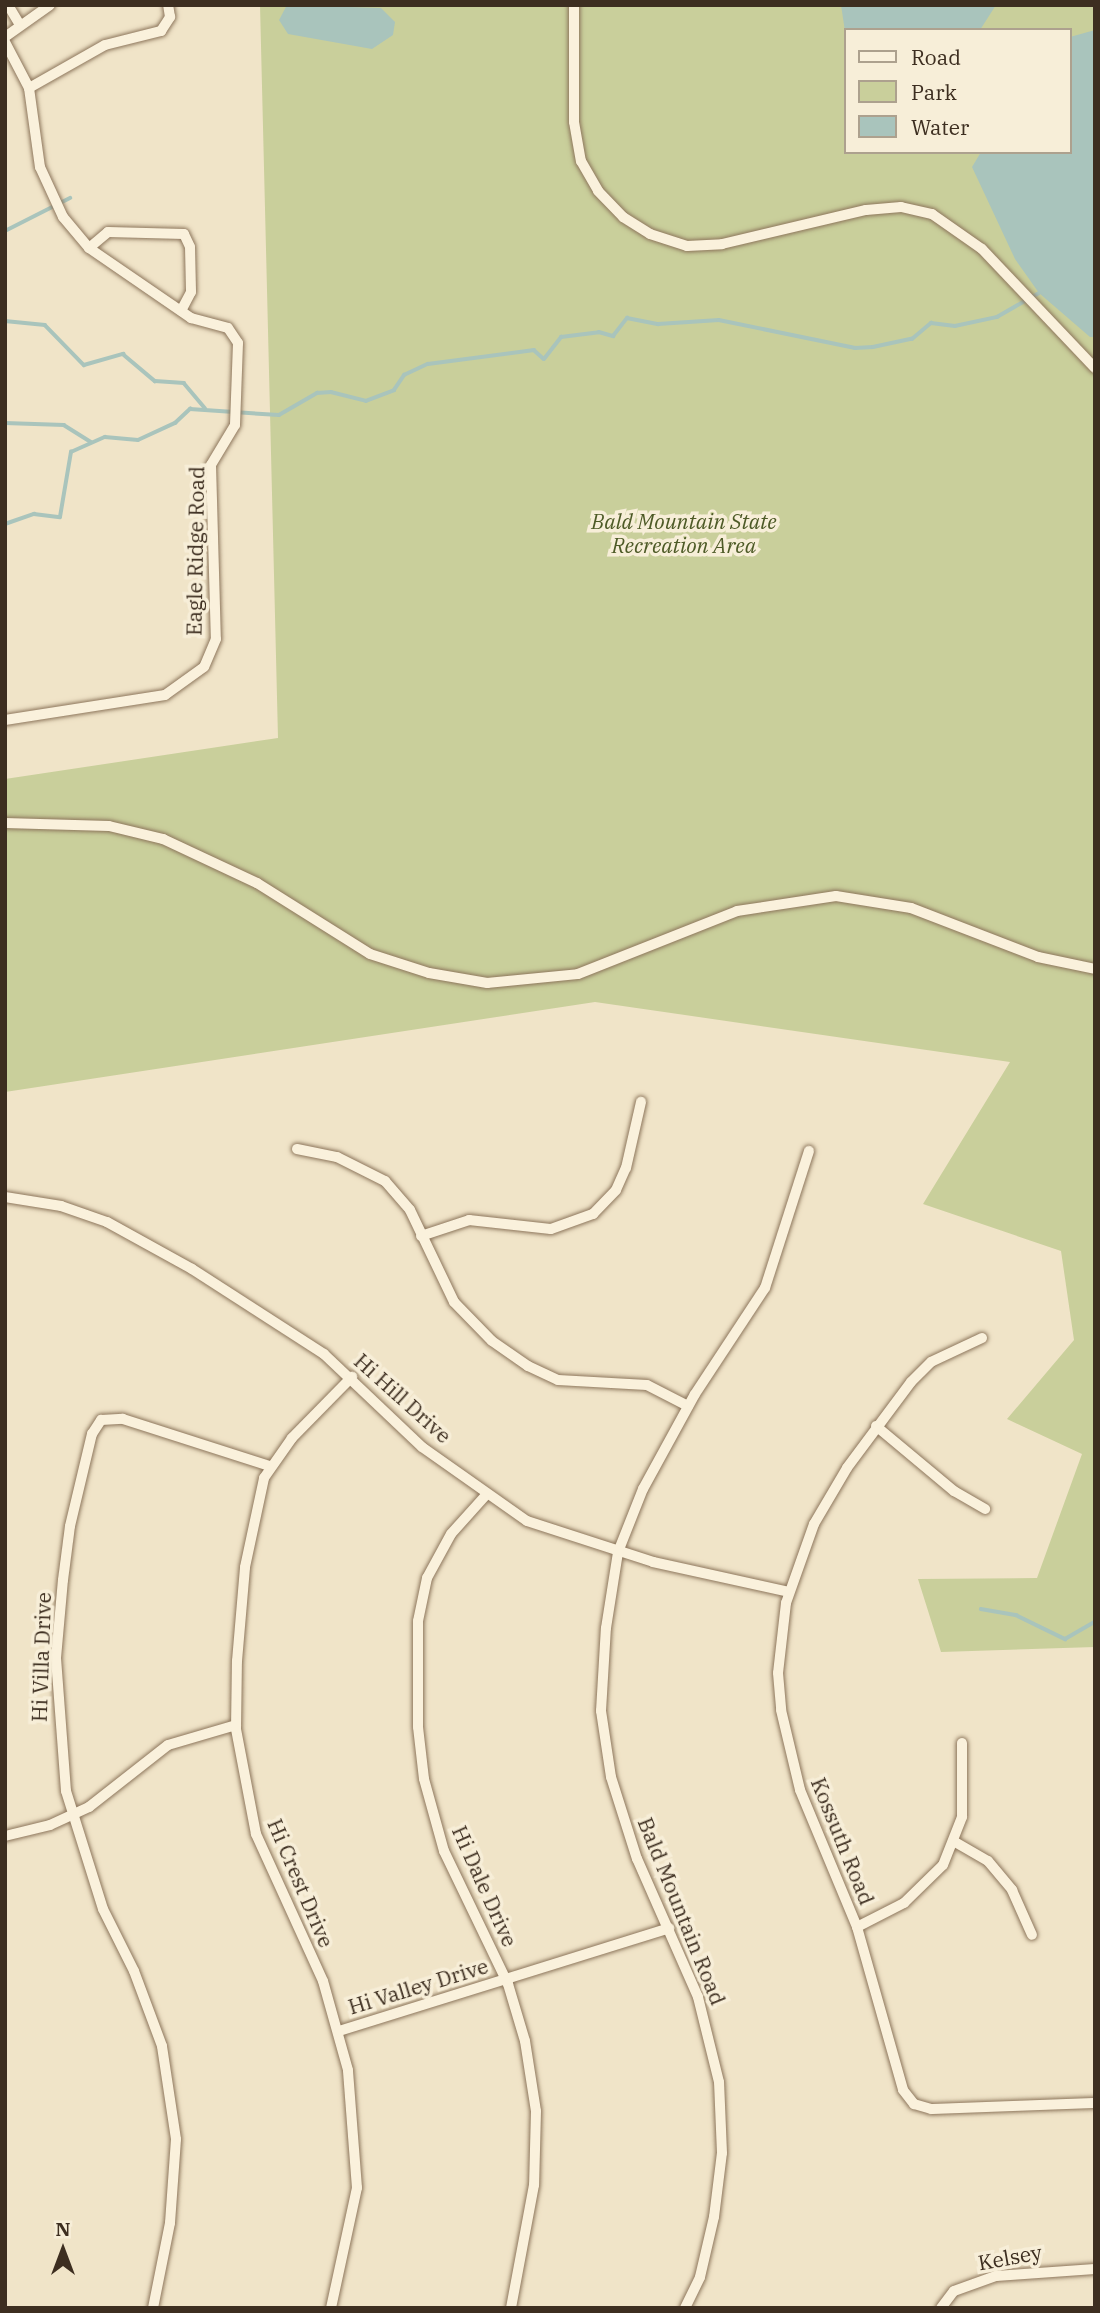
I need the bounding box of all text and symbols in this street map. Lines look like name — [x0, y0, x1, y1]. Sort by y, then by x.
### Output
legend — [844, 28, 1072, 154]
text: Road — [911, 43, 961, 71]
text: Park — [911, 78, 957, 106]
text: Water — [911, 113, 969, 141]
street label: Eagle Ridge Road — [181, 466, 209, 636]
park label: Bald Mountain State Recreation Area — [591, 508, 777, 558]
street label: Hi Hill Drive — [349, 1348, 457, 1448]
street label: Hi Villa Drive — [26, 1592, 56, 1722]
street label: Kossuth Road — [806, 1774, 880, 1908]
street label: Bald Mountain Road — [633, 1814, 731, 2008]
street label: Hi Crest Drive — [263, 1815, 339, 1951]
street label: Hi Dale Drive — [447, 1822, 523, 1950]
street label: Hi Valley Drive — [345, 1953, 491, 2019]
north arrow — [28, 2215, 98, 2285]
text: N — [55, 2217, 71, 2241]
street label: Kelsey — [976, 2239, 1044, 2275]

